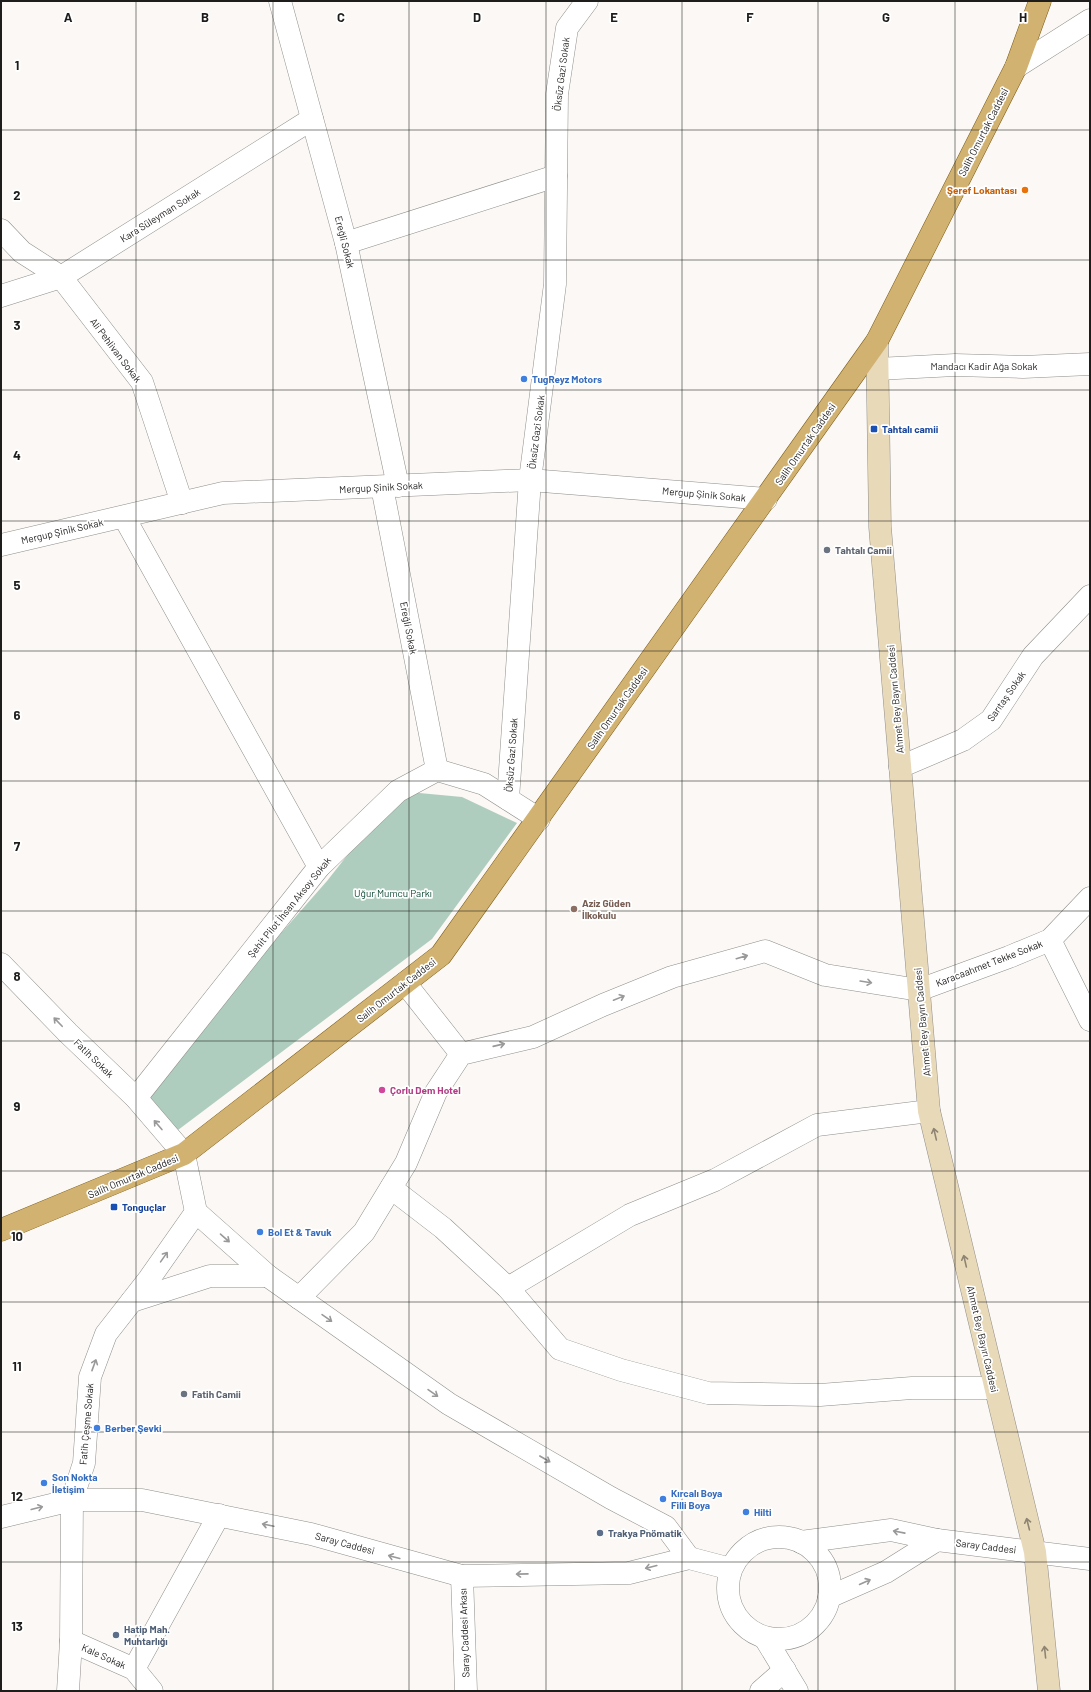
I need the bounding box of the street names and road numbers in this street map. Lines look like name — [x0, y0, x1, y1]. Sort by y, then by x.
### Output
street label: Öksüz Gazi Sokak — [551, 36, 571, 112]
street label: Salih Omurtak Caddesi — [956, 86, 1010, 178]
street label: Kara Süleyman Sokak — [118, 185, 202, 245]
street label: Ereğli Sokak — [333, 215, 357, 269]
street label: Ali Pehlivan Sokak — [88, 315, 144, 385]
street label: Mandacı Kadir Ağa Sokak — [931, 360, 1038, 372]
street label: Öksüz Gazi Sokak — [526, 394, 546, 470]
street label: Salih Omurtak Caddesi — [772, 401, 838, 487]
street label: Mergup Şinik Sokak — [339, 479, 423, 495]
street label: Mergup Şinik Sokak — [662, 484, 746, 504]
street label: Mergup Şinik Sokak — [20, 516, 104, 546]
street label: Ereğli Sokak — [398, 601, 420, 655]
street label: Ahmet Bey Bayırı Caddesi — [884, 644, 906, 754]
street label: Salih Omurtak Caddesi — [584, 665, 650, 751]
street label: Sarıtaş Sokak — [984, 669, 1028, 723]
street label: Öksüz Gazi Sokak — [502, 718, 520, 792]
street label: Şehit Pilot İhsan Aksoy Sokak — [245, 854, 333, 960]
street label: Karacaahmet Tekke Sokak — [934, 937, 1044, 989]
street label: Salih Omurtak Caddesi — [354, 955, 438, 1025]
street label: Ahmet Bey Bayırı Caddesi — [911, 967, 933, 1077]
street label: Fatih Sokak — [72, 1036, 116, 1080]
street label: Salih Omurtak Caddesi — [86, 1151, 180, 1201]
street label: Ahmet Bey Bayırı Caddesi — [965, 1285, 1001, 1393]
street label: Fatih Çeşme Sokak — [76, 1383, 96, 1465]
street label: Saray Caddesi — [314, 1529, 376, 1557]
street label: Saray Caddesi — [955, 1536, 1017, 1556]
street label: Saray Caddesi Arkası — [456, 1588, 472, 1678]
street label: Kale Sokak — [80, 1641, 128, 1671]

